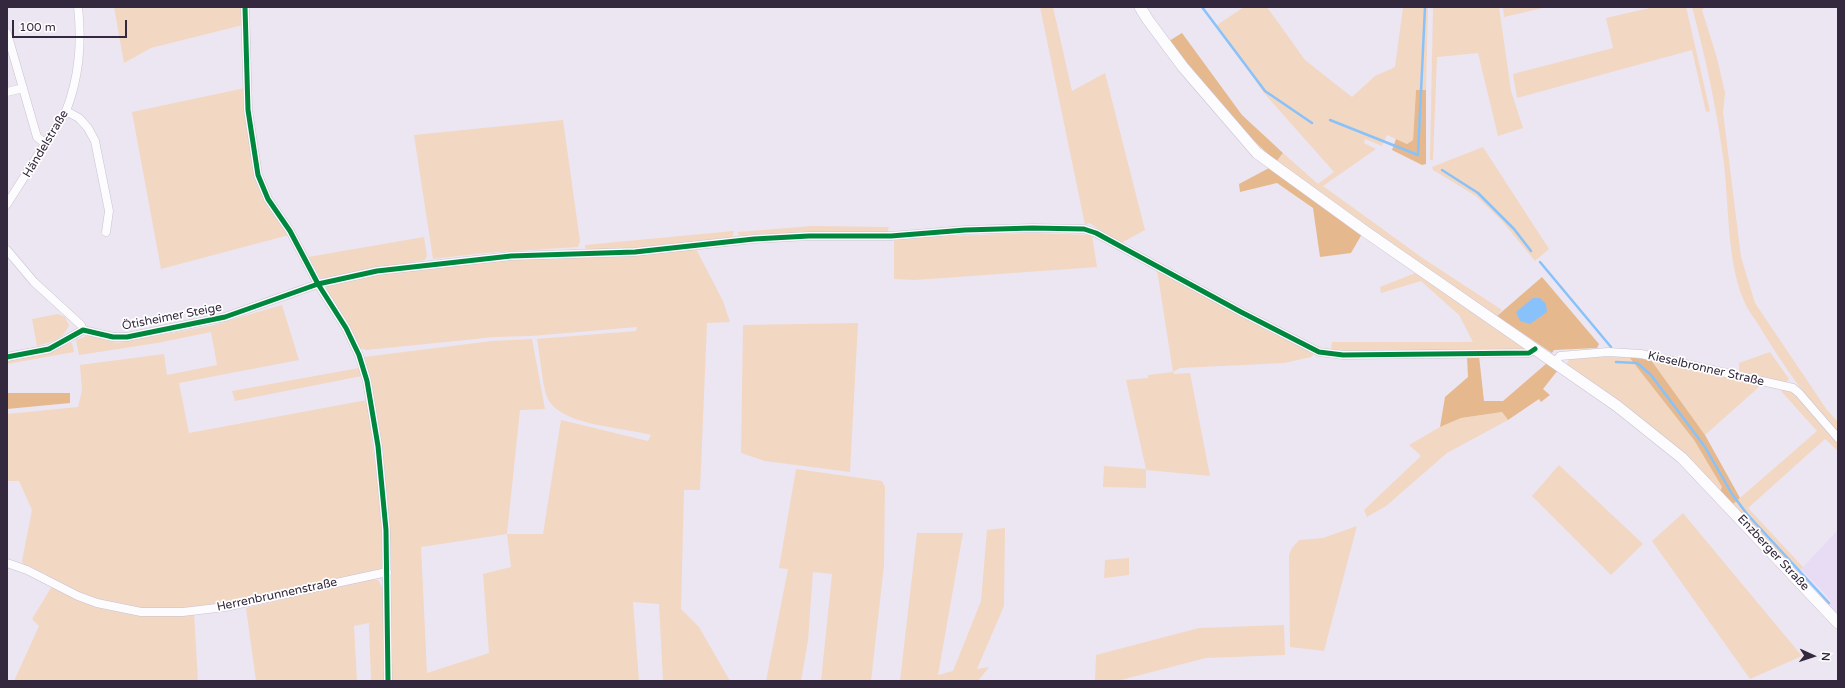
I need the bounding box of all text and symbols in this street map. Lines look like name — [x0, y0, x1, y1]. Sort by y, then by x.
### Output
scale bar — [14, 12, 129, 38]
text: 100 m — [19, 20, 56, 34]
street label: Händelstraße — [20, 108, 72, 180]
street label: Ötisheimer Steige — [121, 300, 223, 334]
street label: Kieselbronner Straße — [1646, 349, 1766, 389]
street label: Enzberger Straße — [1734, 512, 1812, 594]
street label: Herrenbrunnenstraße — [215, 575, 339, 615]
north arrow — [1793, 636, 1833, 676]
text: N — [1819, 652, 1832, 661]

